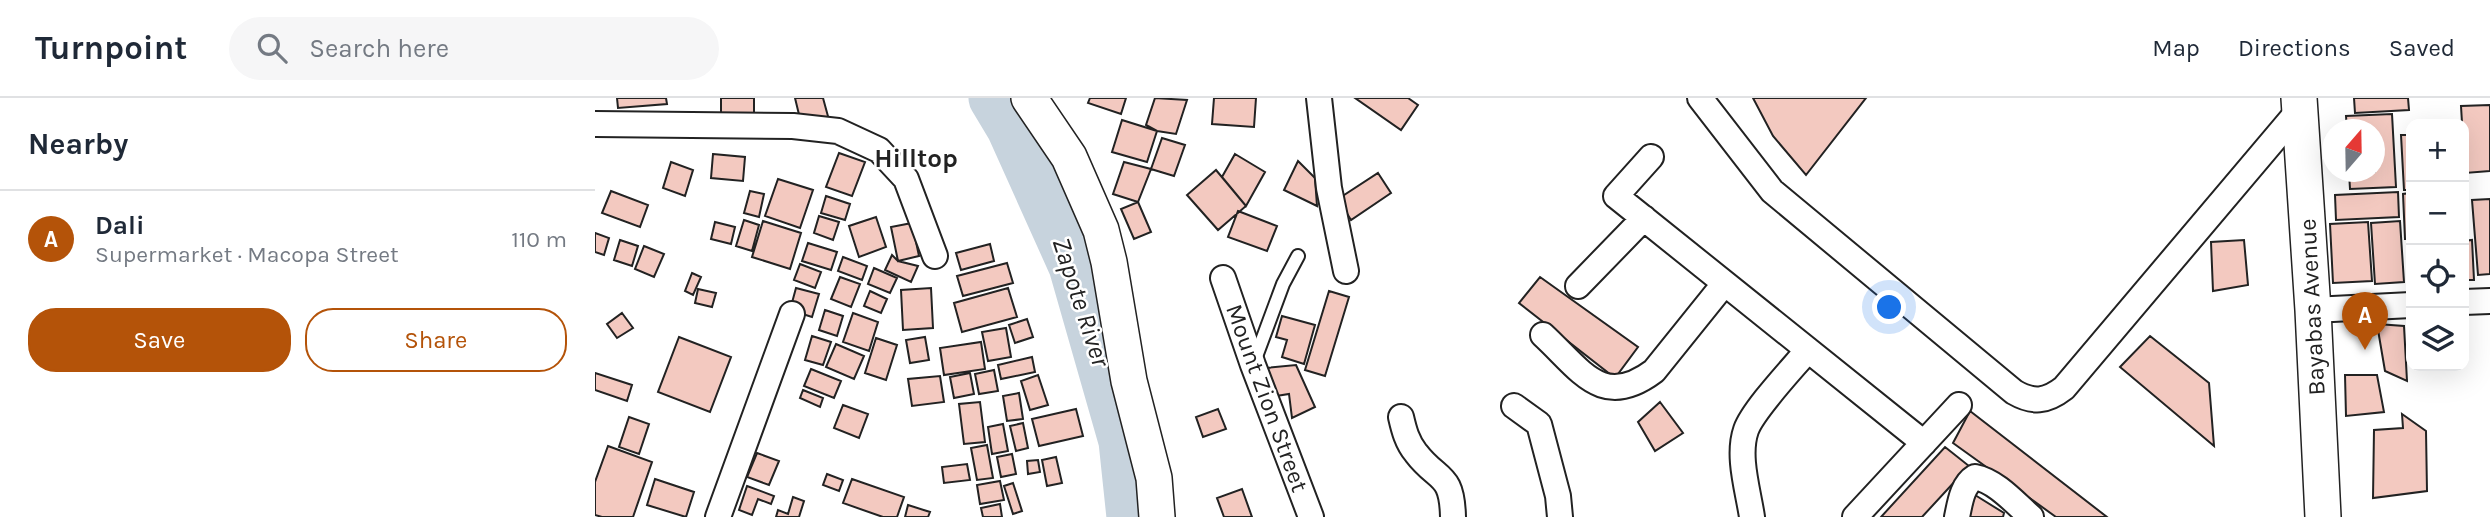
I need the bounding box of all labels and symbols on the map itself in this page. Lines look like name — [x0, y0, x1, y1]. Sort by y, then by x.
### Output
north arrow — [2322, 119, 2385, 182]
district label: Hilltop — [874, 143, 958, 174]
street label: Bayabas Avenue — [2293, 218, 2331, 396]
water label: Zapote River — [1046, 233, 1117, 372]
your location — [1872, 290, 1906, 324]
pin: A — [2342, 292, 2388, 350]
street label: Mount Zion Street — [1220, 300, 1314, 496]

